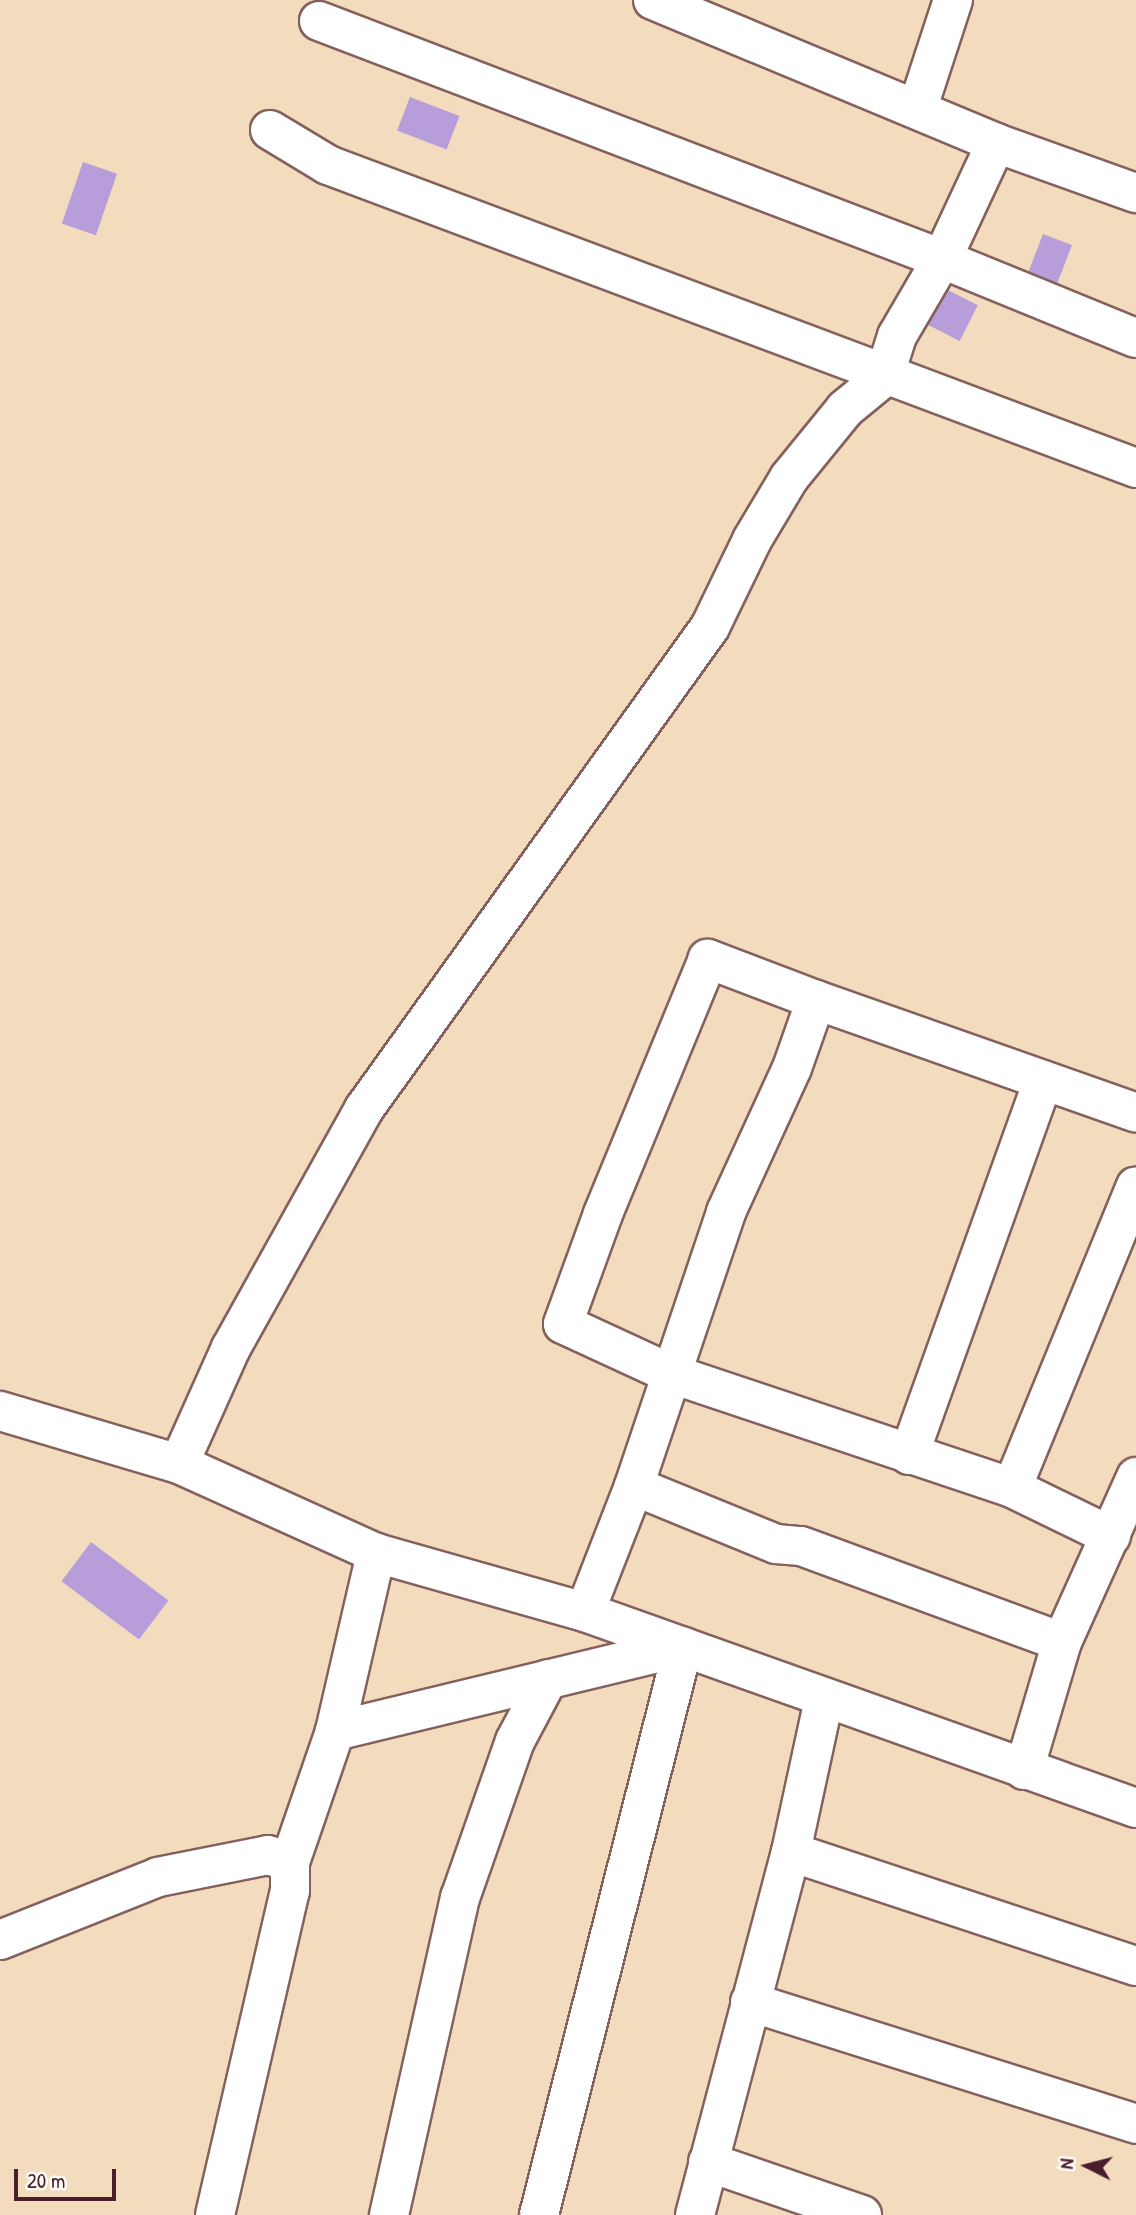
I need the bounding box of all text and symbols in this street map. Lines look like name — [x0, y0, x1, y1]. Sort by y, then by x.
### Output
north arrow — [1052, 2131, 1122, 2201]
scale bar — [18, 2156, 119, 2200]
text: N — [1053, 2157, 1080, 2170]
text: 20 m — [27, 2166, 65, 2195]

